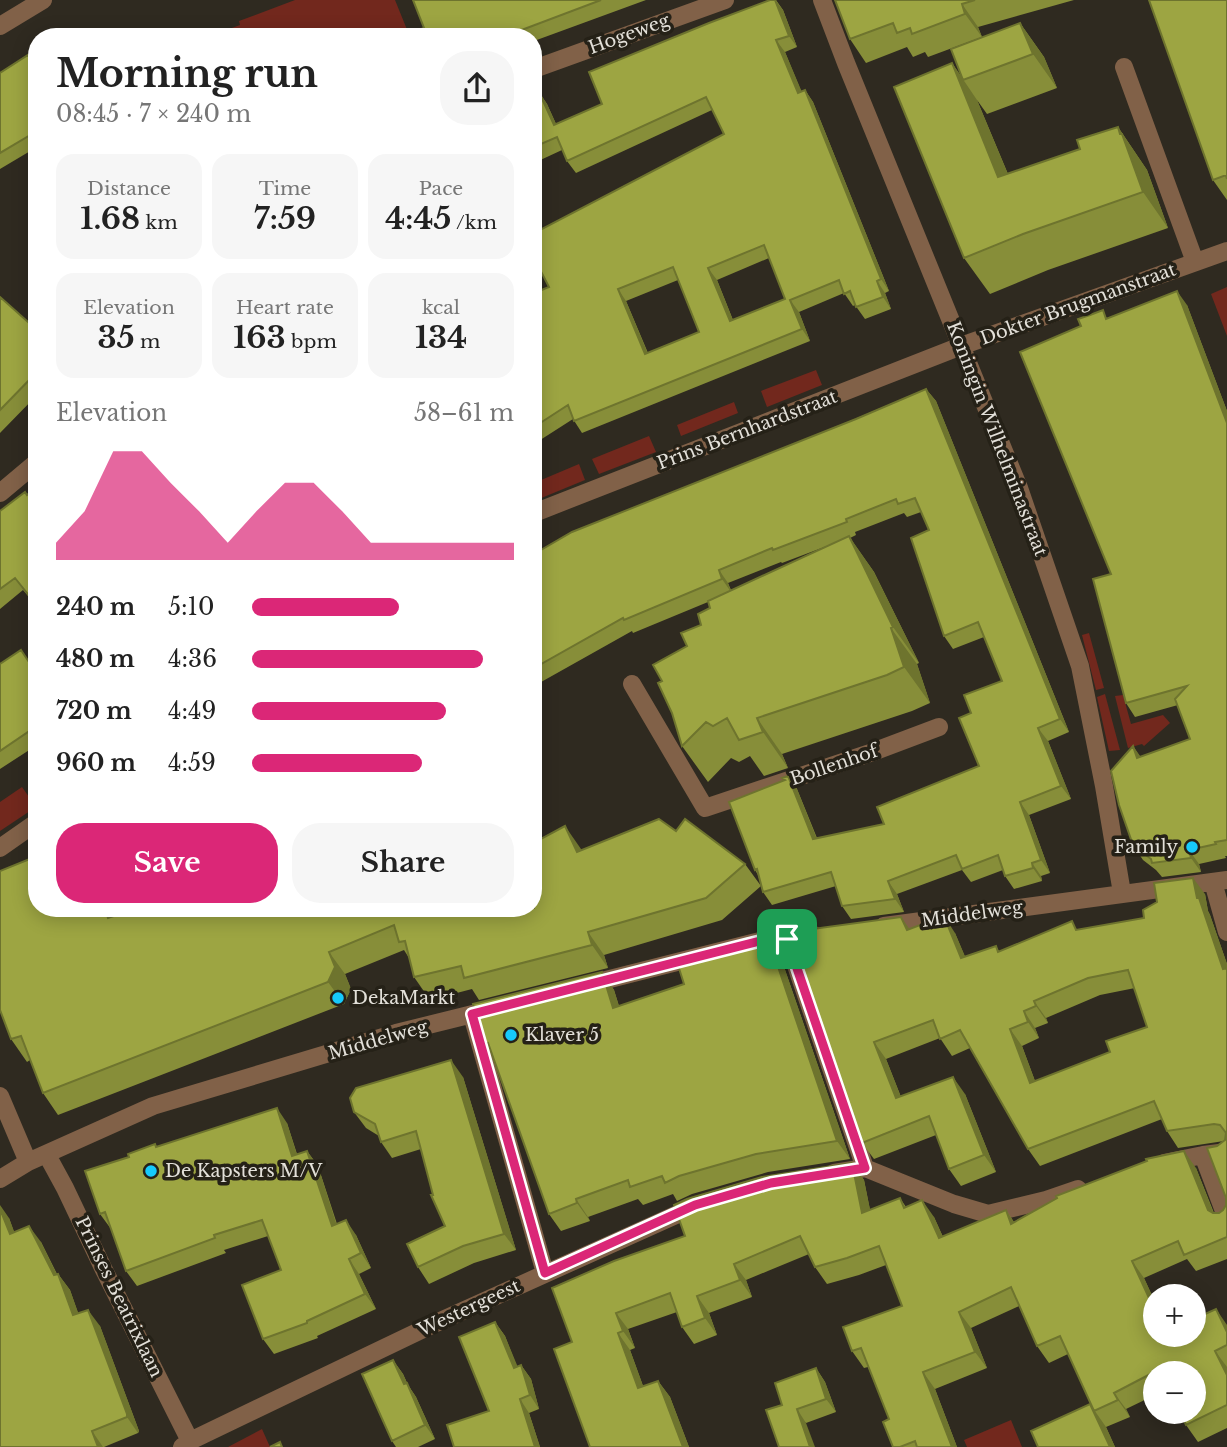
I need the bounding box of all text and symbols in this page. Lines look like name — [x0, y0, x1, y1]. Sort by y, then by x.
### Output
street label: Hogeweg — [585, 9, 673, 59]
text: Morning run — [56, 50, 318, 97]
button: share — [440, 51, 514, 125]
text: 08:45 · 7 × 240 m — [56, 100, 251, 128]
text: Distance — [87, 177, 171, 200]
text: Time — [259, 177, 311, 200]
text: Pace — [419, 177, 463, 200]
text: 1.68 — [80, 200, 140, 237]
text: 7:59 — [254, 200, 316, 237]
text: 4:45 — [385, 200, 451, 237]
text: km — [140, 211, 178, 234]
text: /km — [451, 211, 497, 234]
street label: Dokter Brugmanstraat — [977, 258, 1179, 350]
text: Elevation — [83, 296, 175, 319]
text: Heart rate — [236, 296, 334, 319]
text: kcal — [422, 296, 460, 319]
text: 35 — [98, 319, 135, 356]
text: 163 — [233, 319, 286, 356]
text: 134 — [415, 319, 467, 356]
street label: Koningin Wilhelminastraat — [942, 319, 1052, 560]
text: m — [135, 330, 160, 353]
text: bpm — [286, 330, 337, 353]
street label: Prins Bernhardstraat — [654, 385, 840, 475]
text: Elevation — [56, 399, 167, 427]
text: 58–61 m — [414, 399, 514, 427]
text: 240 m — [56, 593, 135, 621]
text: 5:10 — [168, 593, 214, 621]
text: 480 m — [56, 645, 135, 673]
text: 4:36 — [168, 645, 217, 673]
text: 720 m — [56, 697, 132, 725]
text: 4:49 — [168, 697, 216, 725]
street label: Bollenhof — [787, 739, 883, 790]
text: 960 m — [56, 749, 136, 777]
text: 4:59 — [168, 749, 216, 777]
button: Save — [56, 823, 278, 903]
button: Share — [292, 823, 514, 903]
place label: Family — [1114, 836, 1178, 858]
marker: Family — [1184, 839, 1200, 855]
street label: Middelweg — [920, 896, 1024, 932]
pin — [757, 909, 817, 969]
icon: arrive — [768, 920, 806, 958]
place label: DekaMarkt — [352, 987, 456, 1009]
marker: DekaMarkt — [330, 990, 346, 1006]
street label: Middelweg — [326, 1015, 430, 1065]
place label: Klaver 5 — [525, 1024, 599, 1046]
marker: Klaver 5 — [503, 1027, 519, 1043]
place label: De Kapsters M/V — [165, 1160, 323, 1182]
marker: De Kapsters M/V — [143, 1163, 159, 1179]
street label: Prinses Beatrixlaan — [71, 1213, 167, 1381]
street label: Westergeest — [413, 1275, 524, 1342]
map controls — [1143, 1284, 1206, 1424]
button: + — [1143, 1284, 1206, 1347]
button: − — [1143, 1361, 1206, 1424]

